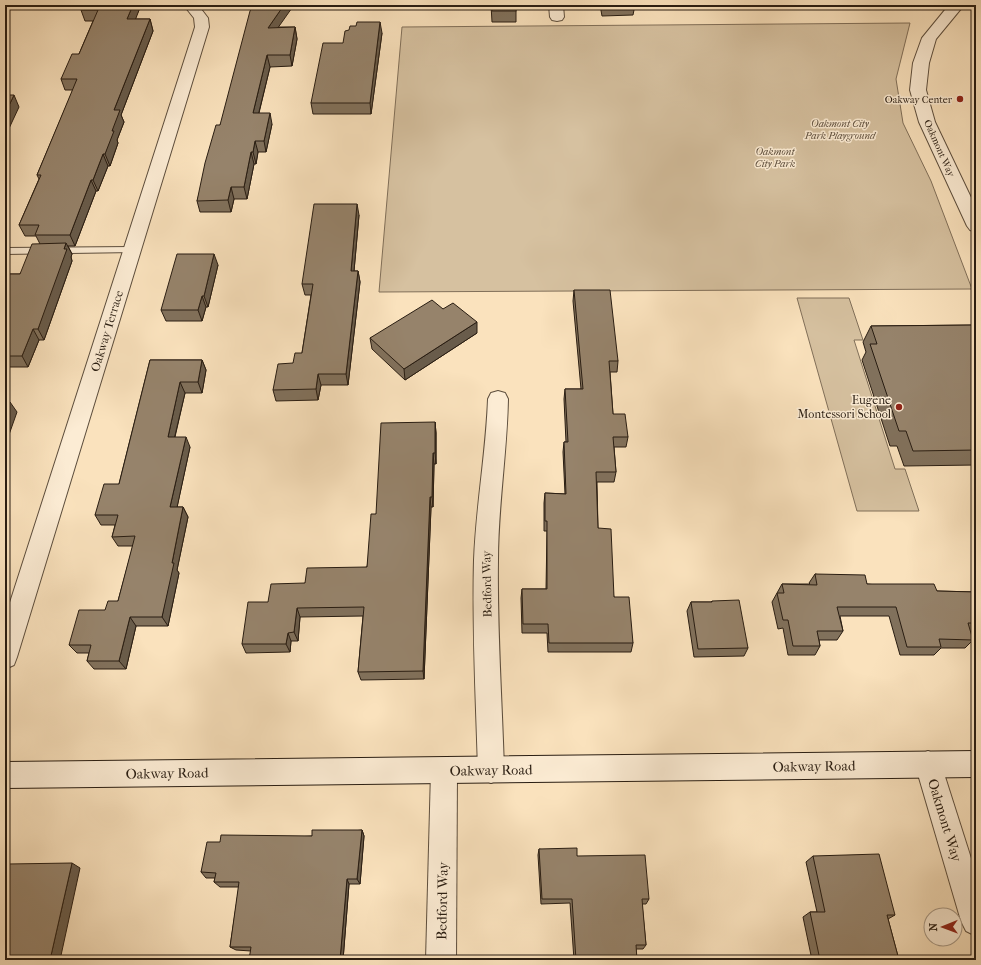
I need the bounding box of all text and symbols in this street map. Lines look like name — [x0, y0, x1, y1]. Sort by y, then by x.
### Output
place label: Oakway Center — [885, 94, 953, 106]
marker: Oakway Center — [955, 94, 965, 104]
park label: Oakmont City Park Playground — [804, 118, 877, 142]
street label: Oakmont Way — [921, 118, 957, 179]
park label: Oakmont City Park — [755, 146, 795, 170]
street label: Oakway Terrace — [88, 289, 126, 373]
place label: Eugene Montessori School — [797, 393, 892, 421]
marker: Eugene Montessori School — [894, 402, 904, 412]
street label: Bedford Way — [479, 550, 495, 618]
street label: Oakway Road — [772, 757, 856, 776]
street label: Oakway Road — [449, 761, 533, 780]
street label: Oakway Road — [125, 764, 209, 783]
street label: Oakmont Way — [924, 777, 965, 864]
street label: Bedford Way — [433, 861, 452, 940]
north arrow — [923, 907, 963, 947]
text: N — [927, 922, 940, 931]

